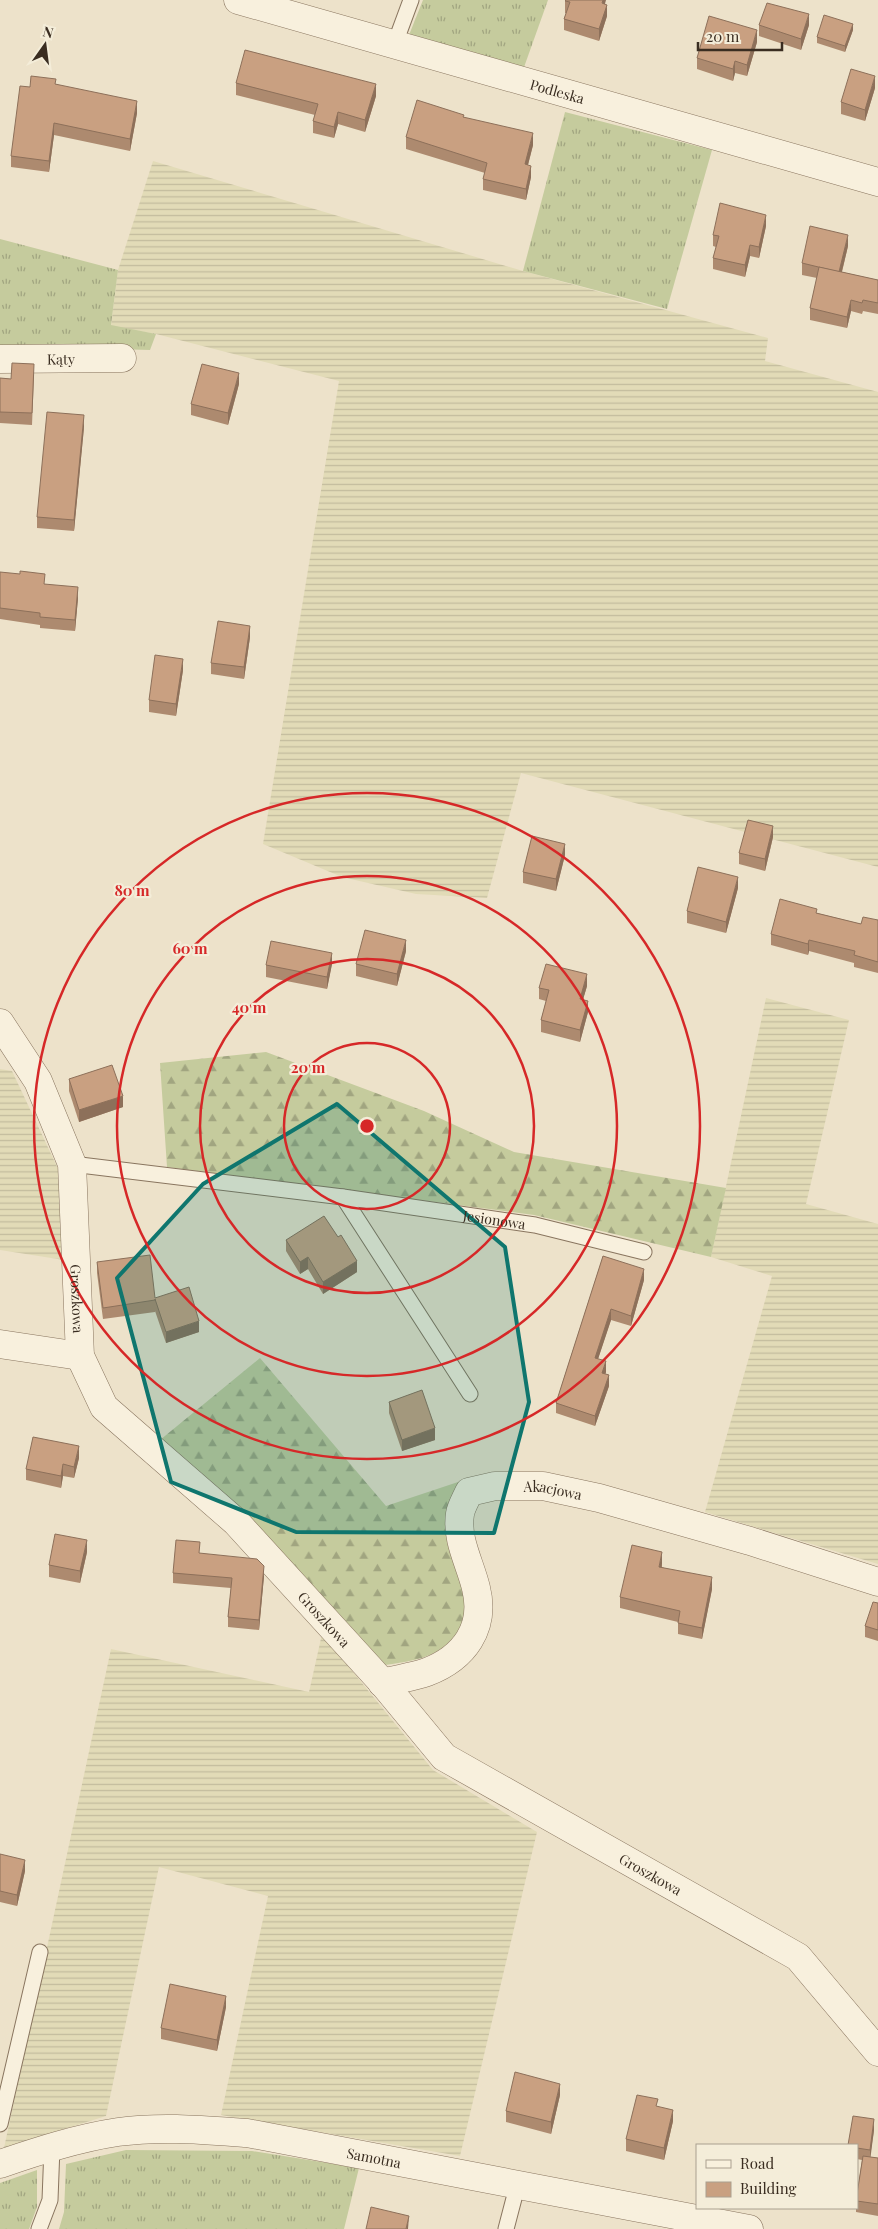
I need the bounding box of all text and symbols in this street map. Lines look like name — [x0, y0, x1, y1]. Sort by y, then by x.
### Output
north arrow — [20, 20, 70, 70]
scale bar — [698, 20, 782, 52]
text: N — [41, 21, 55, 42]
text: 20 m — [706, 26, 740, 46]
street label: Podleska — [528, 74, 587, 108]
street label: Kąty — [47, 349, 75, 368]
text: 80 m — [114, 880, 150, 900]
text: 60 m — [172, 938, 208, 958]
text: 40 m — [232, 997, 267, 1017]
text: 20 m — [291, 1057, 326, 1077]
centre of rings — [358, 1117, 376, 1135]
street label: Jesionowa — [461, 1205, 527, 1233]
street label: Groszkowa — [67, 1264, 89, 1334]
street label: Akacjowa — [523, 1476, 584, 1504]
street label: Groszkowa — [294, 1587, 355, 1651]
street label: Groszkowa — [616, 1849, 685, 1899]
street label: Samotna — [345, 2143, 403, 2172]
legend — [696, 2144, 858, 2209]
text: Road — [740, 2153, 774, 2173]
text: Building — [740, 2178, 797, 2198]

